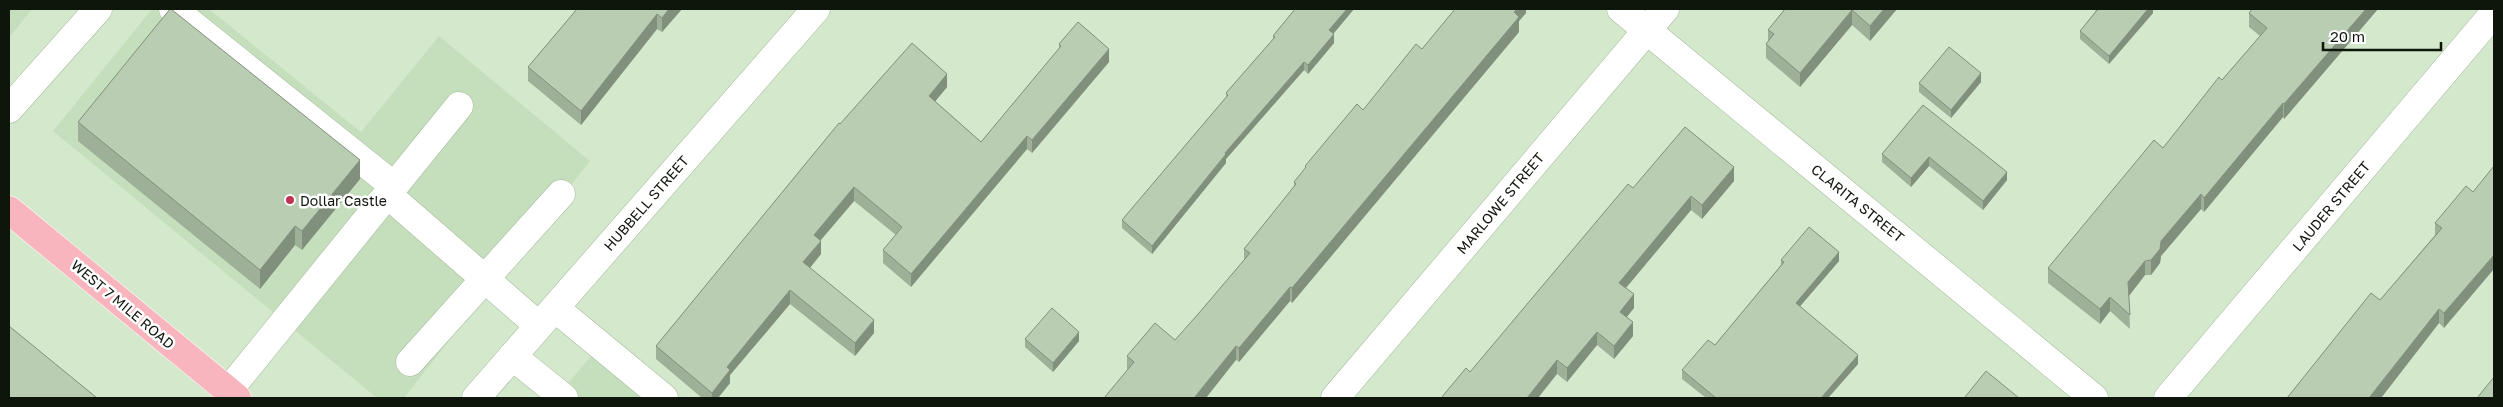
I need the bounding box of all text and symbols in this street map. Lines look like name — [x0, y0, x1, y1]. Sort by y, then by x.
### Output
scale bar — [2323, 20, 2440, 52]
text: 20 m — [2330, 27, 2365, 45]
street label: MARLOWE STREET — [1453, 149, 1548, 257]
street label: HUBBELL STREET — [600, 152, 692, 254]
street label: LAUDER STREET — [2289, 157, 2374, 254]
street label: CLARITA STREET — [1808, 160, 1908, 246]
place label: Dollar Castle — [300, 192, 387, 209]
marker: Dollar Castle — [284, 194, 296, 206]
street label: WEST 7 MILE ROAD — [68, 256, 178, 352]

